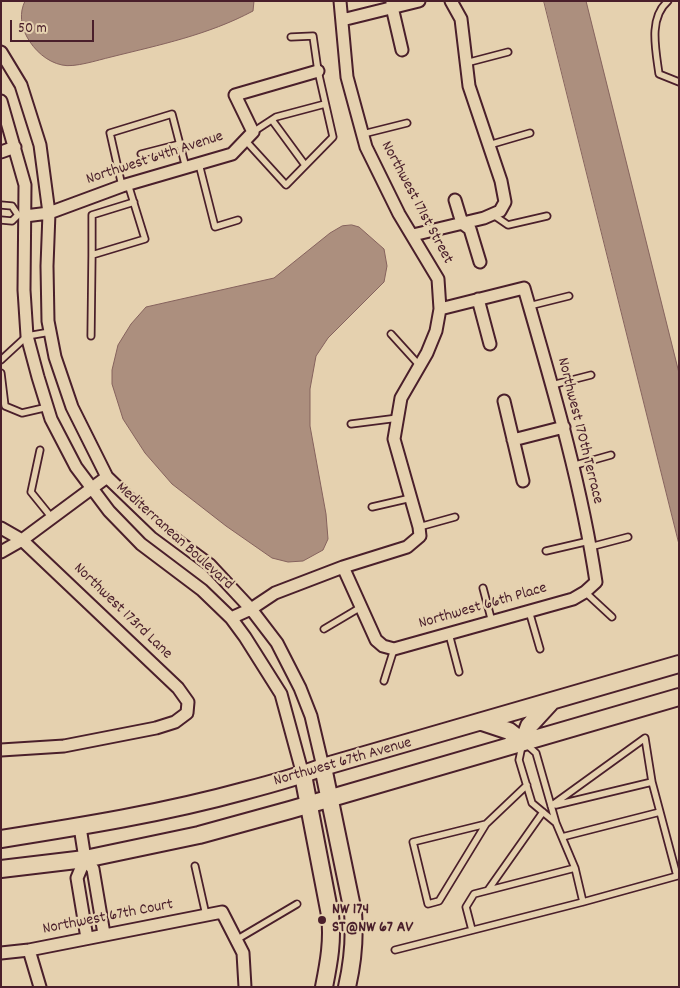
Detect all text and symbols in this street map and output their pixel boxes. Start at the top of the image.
scale bar [12,10,96,42]
text: 50 m [18,18,47,40]
street label: Northwest 64th Avenue [84,128,226,190]
street label: Northwest 171st Street [376,138,456,268]
street label: Northwest 17Oth Terrace [552,356,606,506]
street label: Mediterranean Boulevard [111,479,237,595]
street label: Northwest 173rd Lane [69,560,175,664]
street label: Northwest 66th Place [417,580,549,634]
street label: Northwest 67th Avenue [272,734,414,792]
street label: Northwest 67th Court [41,896,175,940]
place label: NW 174 ST@NW 67 AV [332,901,413,939]
marker: NW 174 ST@NW 67 AV [316,914,328,926]

